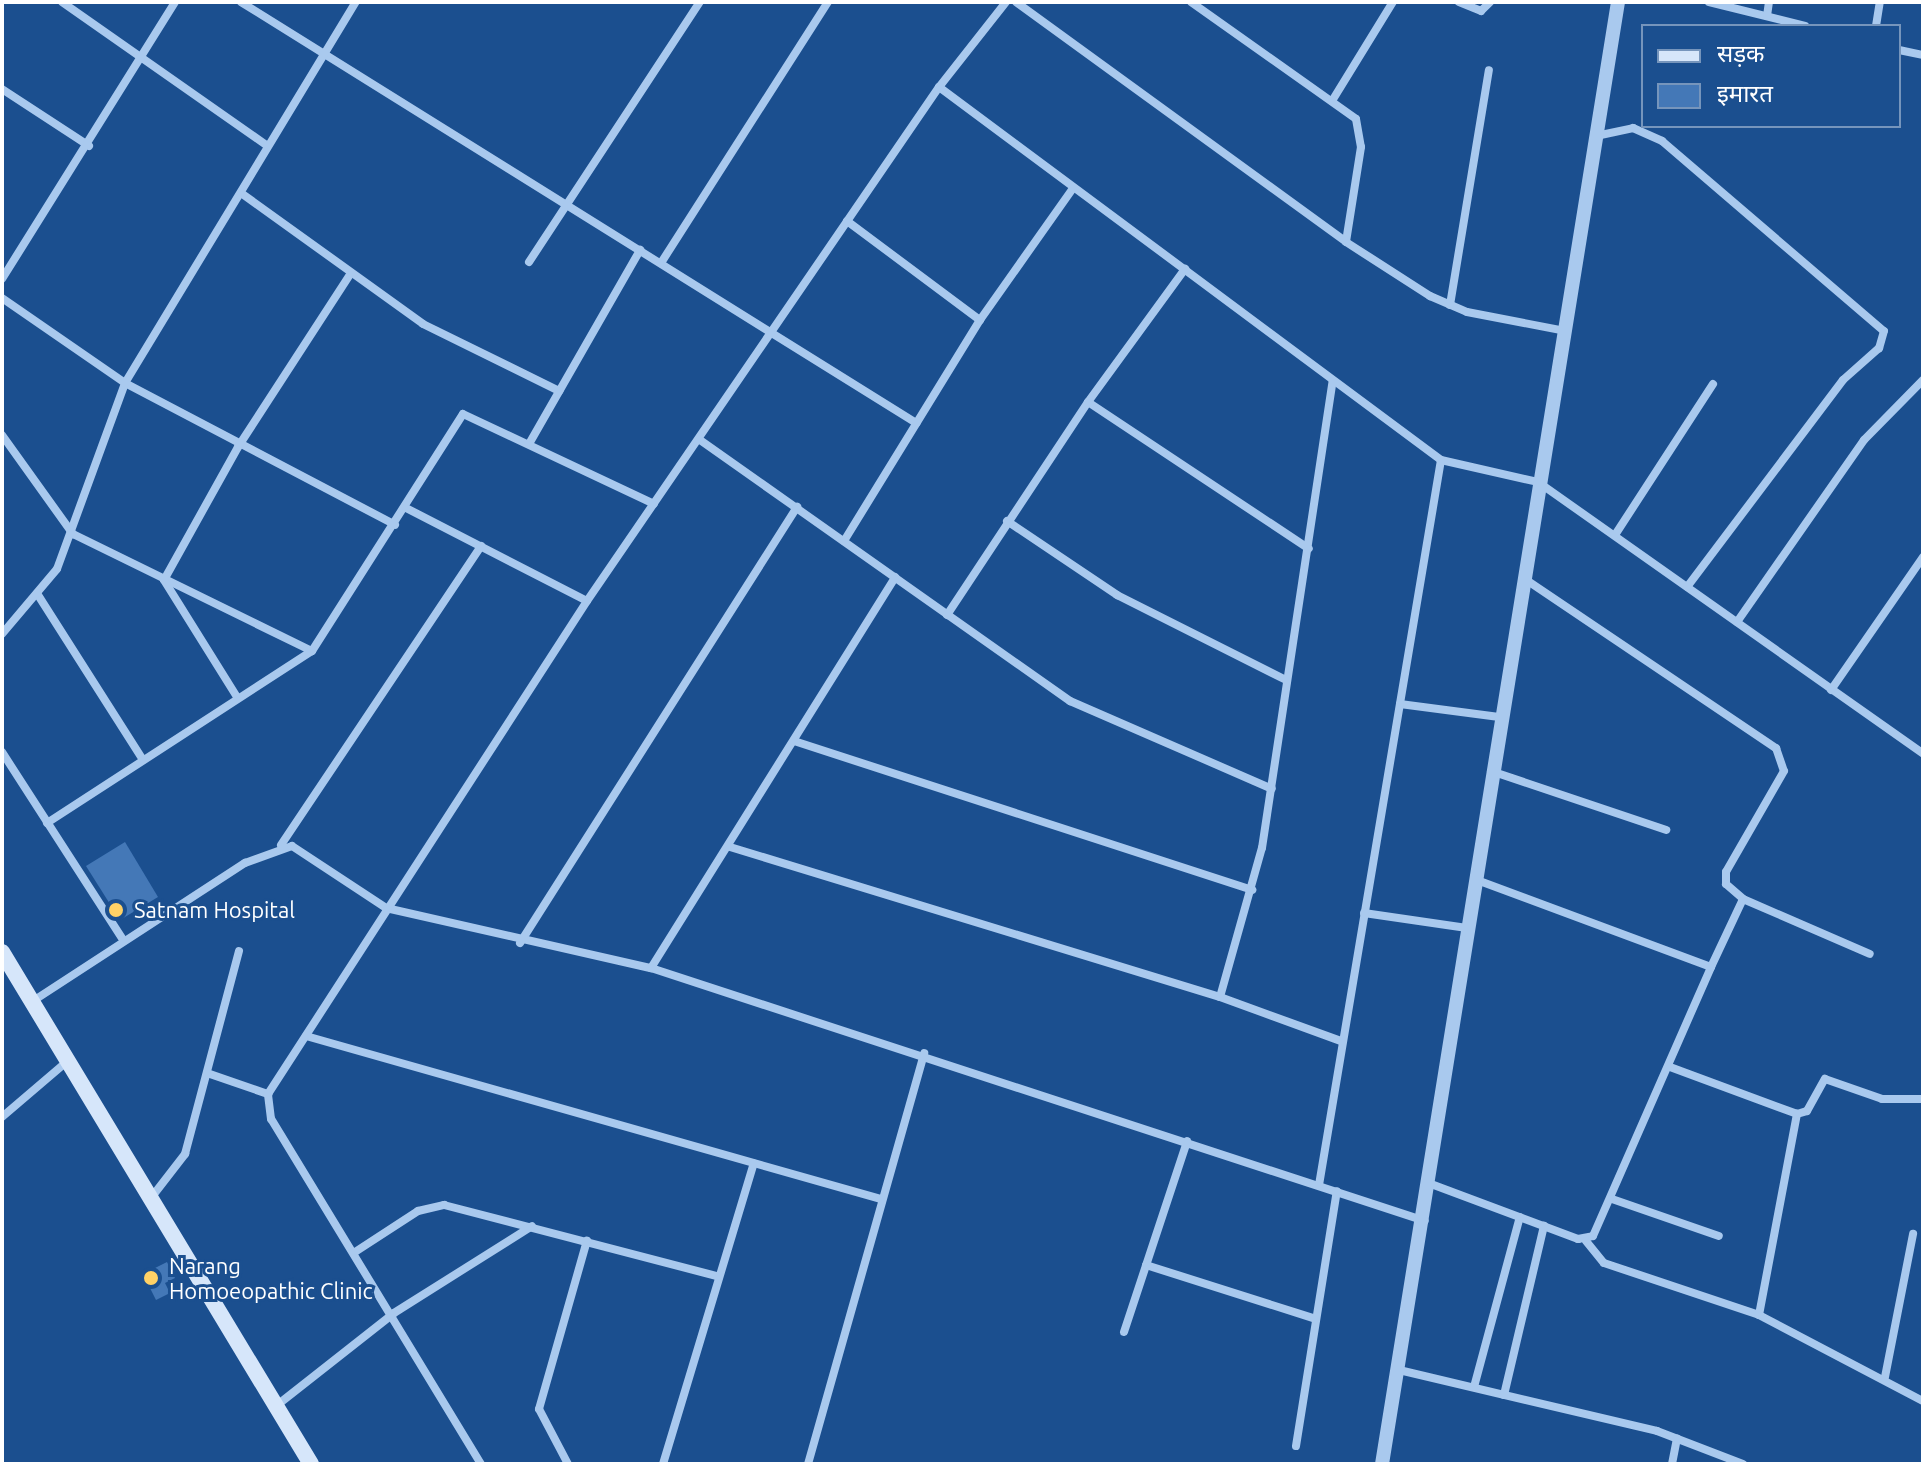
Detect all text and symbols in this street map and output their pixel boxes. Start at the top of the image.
legend [1641,24,1901,128]
text: सड़क [1717,40,1765,67]
text: इमारत [1717,80,1773,107]
place label: Satnam Hospital [134,897,295,923]
marker: Satnam Hospital [105,899,127,921]
place label: Narang Homoeopathic Clinic [169,1252,373,1304]
marker: Narang Homoeopathic Clinic [140,1267,162,1289]

